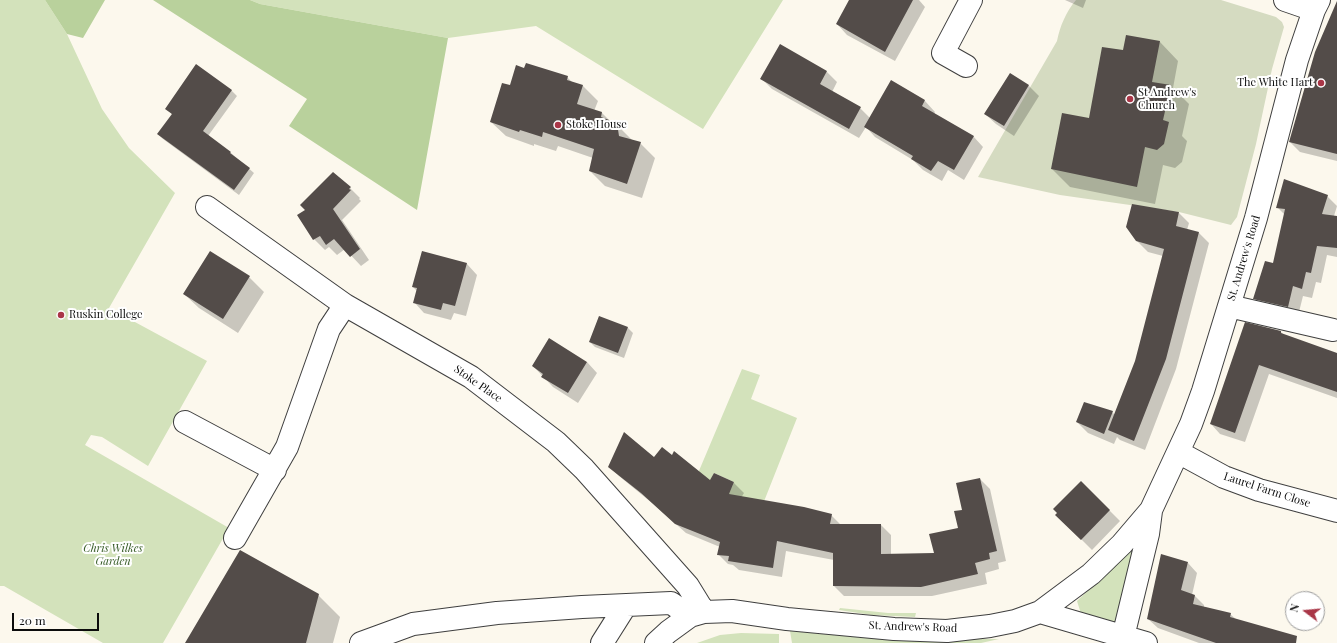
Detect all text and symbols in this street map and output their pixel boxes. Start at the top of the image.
place label: The White Hart [1237,76,1313,90]
marker: The White Hart [1316,78,1326,88]
place label: St Andrew's Church [1138,86,1196,112]
marker: St Andrew's Church [1125,94,1135,104]
place label: Stoke House [566,118,627,132]
marker: Stoke House [553,120,563,130]
street label: St. Andrew's Road [1225,214,1263,302]
place label: Ruskin College [69,308,143,322]
marker: Ruskin College [56,310,66,320]
street label: Stoke Place [451,363,505,405]
street label: Laurel Farm Close [1222,470,1312,510]
park label: Chris Wilkes Garden [83,542,143,568]
north arrow [1285,591,1325,631]
text: N [1286,602,1302,614]
scale bar [14,605,101,631]
text: 20 m [19,612,46,628]
street label: St. Andrew's Road [868,619,958,635]

